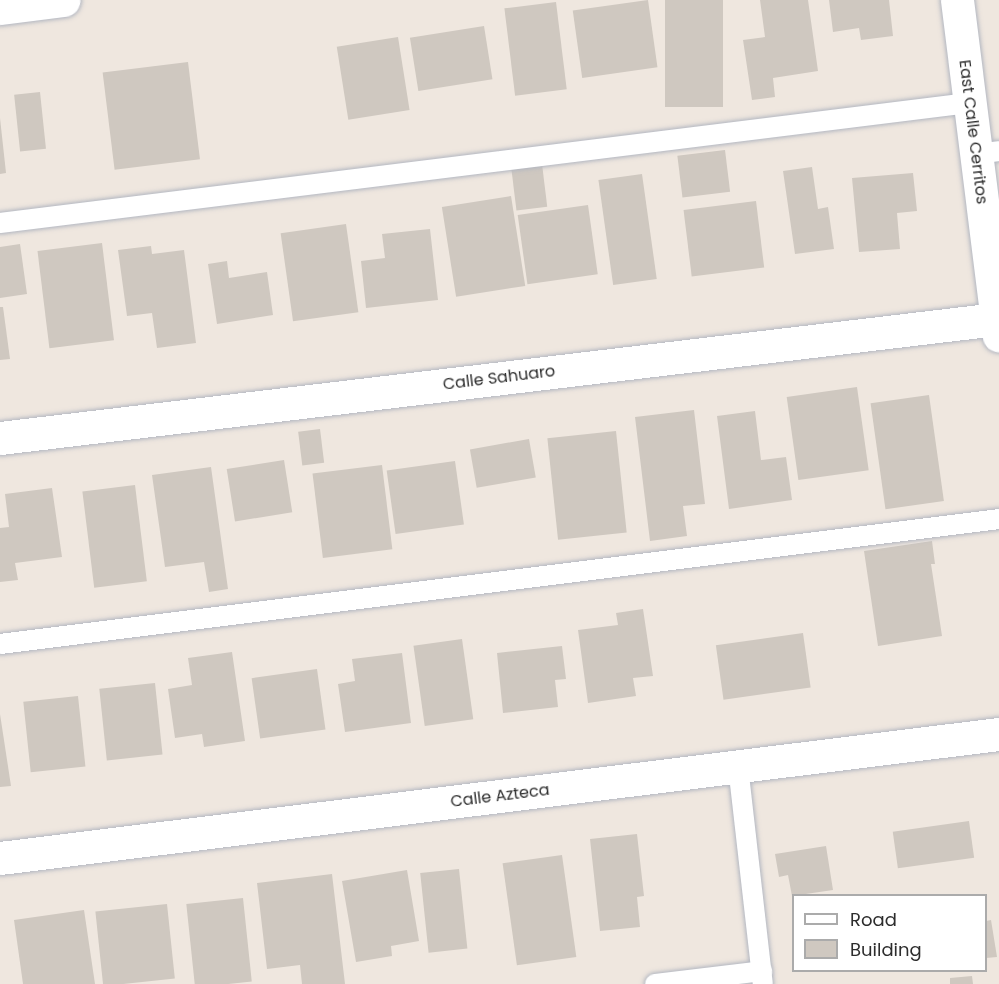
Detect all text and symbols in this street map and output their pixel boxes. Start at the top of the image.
street label: East Calle Cerritos [955,59,991,205]
street label: Calle Sahuaro [442,362,556,394]
street label: Calle Azteca [449,780,551,812]
legend [792,894,987,972]
text: Road [850,907,897,932]
text: Building [850,937,922,962]

